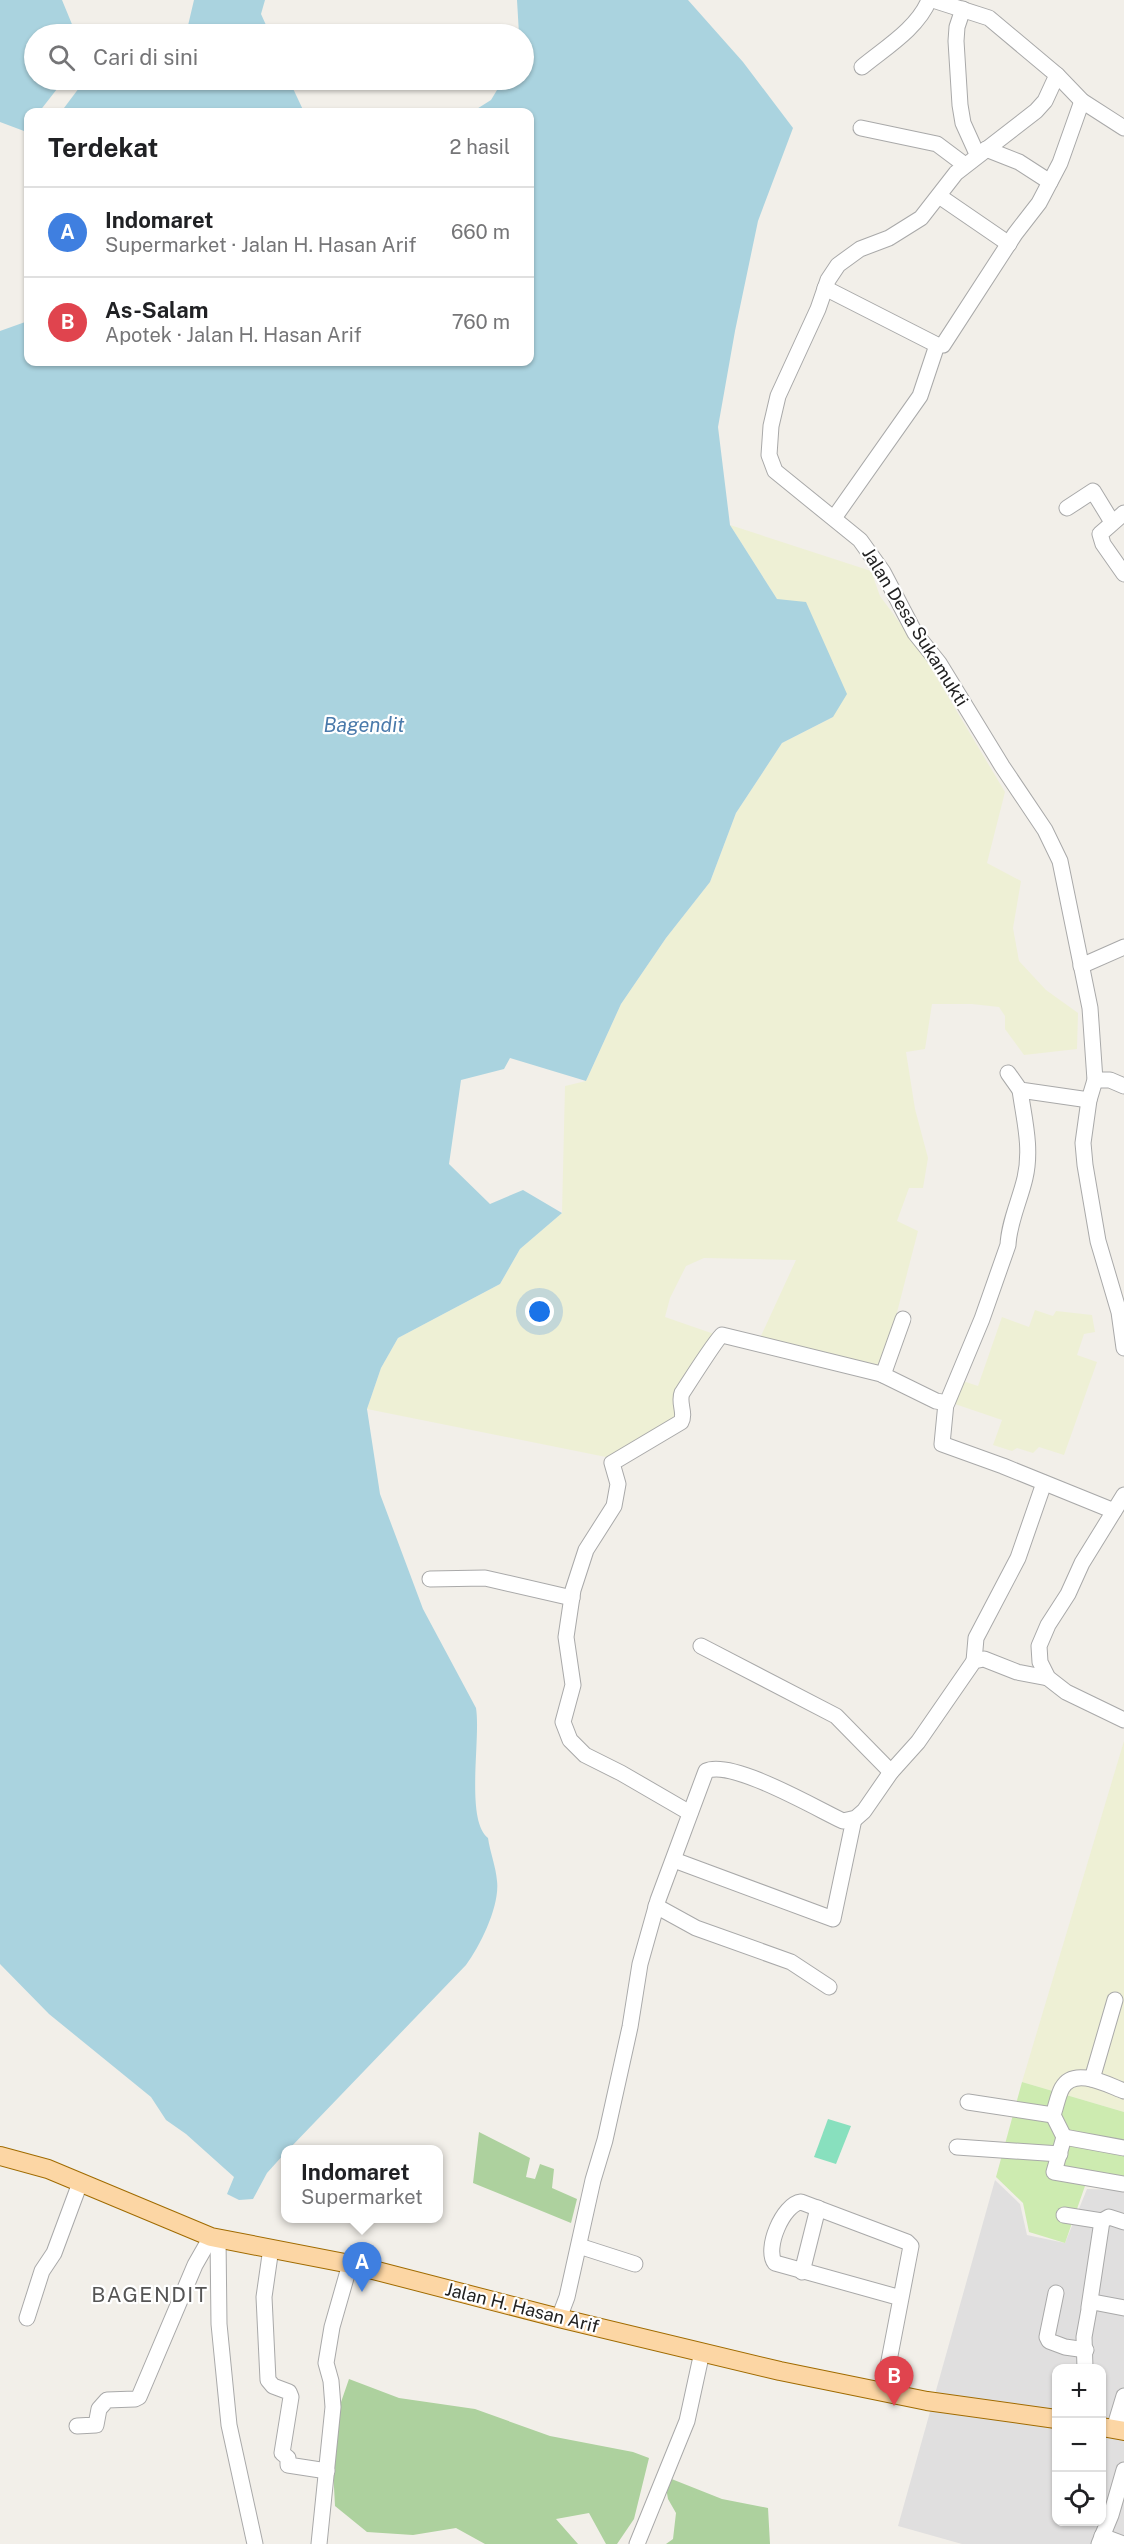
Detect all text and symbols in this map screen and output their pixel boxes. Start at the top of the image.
search box [24,24,534,90]
icon: search [45,41,78,74]
text: Cari di sini [93,44,198,70]
text: Terdekat [48,132,158,163]
text: 2 hasil [450,135,510,159]
text: Indomaret [105,207,213,233]
text: A [60,220,75,244]
text: 660 m [451,220,510,244]
text: Supermarket · Jalan H. Hasan Arif [105,233,416,257]
text: As-Salam [105,297,208,323]
text: B [61,310,74,334]
text: 760 m [452,310,510,334]
text: Apotek · Jalan H. Hasan Arif [105,323,362,347]
street label: Jalan Desa Sukamukti [858,544,973,710]
water label: Bagendit [323,713,405,737]
your location [525,1297,554,1326]
popup [281,2145,443,2223]
text: Indomaret [301,2159,410,2185]
text: Supermarket [301,2185,423,2209]
pin: A [342,2242,382,2292]
street label: Jalan H. Hasan Arif [443,2278,601,2337]
district label: BAGENDIT [91,2282,209,2307]
pin: B [874,2356,914,2406]
map controls [1052,2364,1106,2526]
button: + [1052,2364,1106,2418]
button: − [1052,2418,1106,2472]
button: locate [1052,2472,1106,2526]

